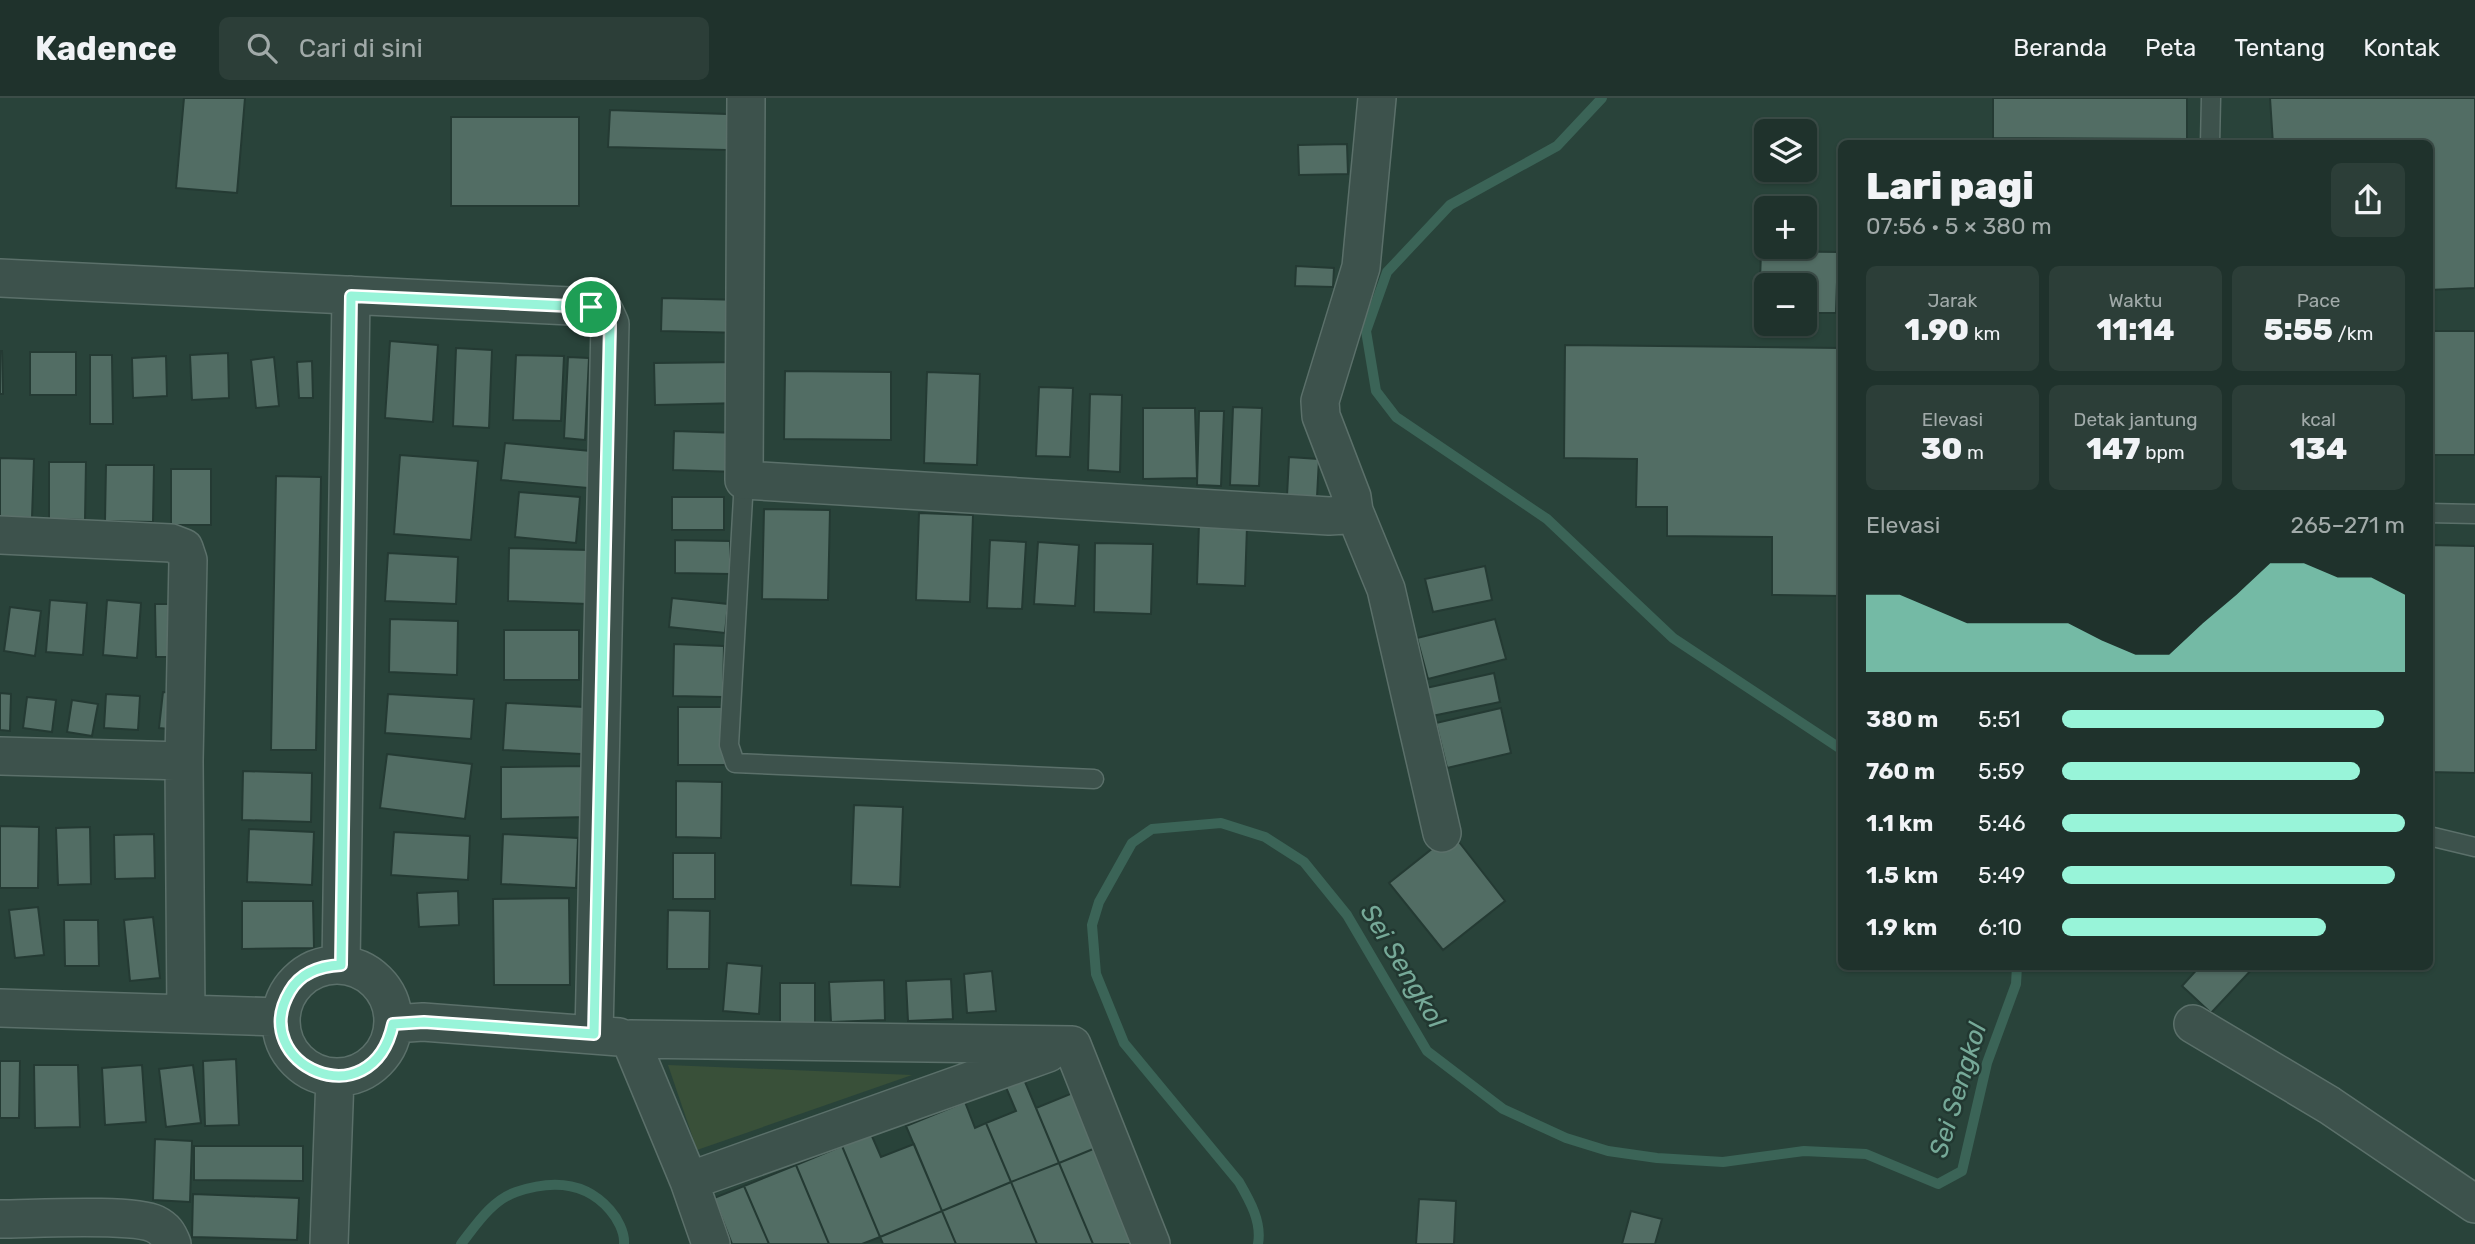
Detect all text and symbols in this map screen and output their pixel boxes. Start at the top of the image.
search box [219,17,709,80]
text: Kadence [35,29,177,68]
icon: search [243,29,281,67]
text: Cari di sini [299,33,423,64]
text: Beranda [2013,34,2107,62]
text: Peta [2145,34,2196,62]
text: Tentang [2234,34,2325,62]
text: Kontak [2363,34,2440,62]
map controls [1754,119,1817,336]
button: layers [1754,119,1817,182]
text: Lari pagi [1866,163,2034,209]
button: share [2331,163,2405,237]
button: + [1754,196,1817,259]
text: 07:56 · 5 × 380 m [1866,212,2052,240]
button: − [1754,273,1817,336]
pin [561,277,621,337]
icon: arrive [572,288,610,326]
text: Jarak [1928,289,1977,312]
text: Waktu [2109,289,2162,312]
text: Pace [2297,289,2340,312]
text: 1.90 [1905,312,1969,348]
text: 11:14 [2097,312,2174,348]
text: 5:55 [2264,312,2333,348]
text: km [1969,322,2000,345]
text: /km [2333,322,2373,345]
text: Elevasi [1922,408,1983,431]
text: Detak jantung [2073,408,2198,431]
text: kcal [2301,408,2336,431]
text: 30 [1921,431,1962,467]
text: 147 [2086,431,2141,467]
text: 134 [2290,431,2347,467]
text: m [1962,441,1984,464]
text: bpm [2141,441,2185,464]
text: Elevasi [1866,511,1940,539]
text: 265–271 m [2290,511,2405,539]
text: 380 m [1866,705,1938,733]
text: 5:51 [1978,705,2021,733]
text: 760 m [1866,757,1935,785]
text: 5:59 [1978,757,2025,785]
text: 1.1 km [1866,809,1933,837]
text: 5:46 [1978,809,2026,837]
text: 1.5 km [1866,861,1938,889]
text: 5:49 [1978,861,2025,889]
water label: Sei Sengkol [1354,898,1452,1034]
text: 1.9 km [1866,913,1937,941]
text: 6:10 [1978,913,2022,941]
water label: Sei Sengkol [1923,1018,1993,1161]

